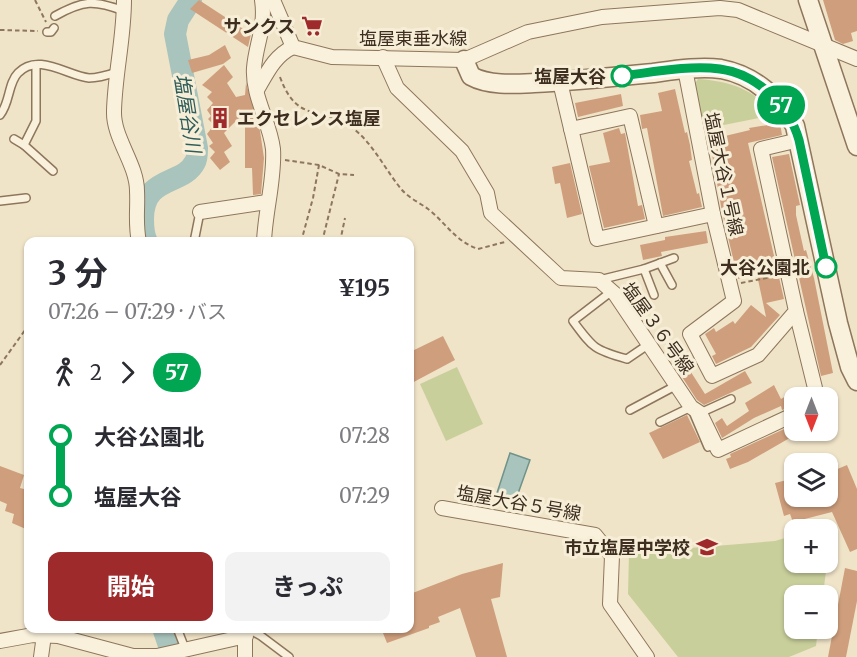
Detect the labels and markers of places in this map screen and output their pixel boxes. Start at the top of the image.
supermarket icon: サンクス [300,14,324,38]
place label: サンクス [224,15,295,38]
place label: 塩屋大谷 [534,65,606,88]
marker: 塩屋大谷 [611,65,633,87]
building icon: エクセレンス塩屋 [208,106,232,130]
place label: エクセレンス塩屋 [237,107,381,130]
place label: 大谷公園北 [720,256,810,279]
marker: 大谷公園北 [815,256,837,278]
school or university icon: 市立塩屋中学校 [695,535,719,559]
place label: 市立塩屋中学校 [564,536,690,559]

